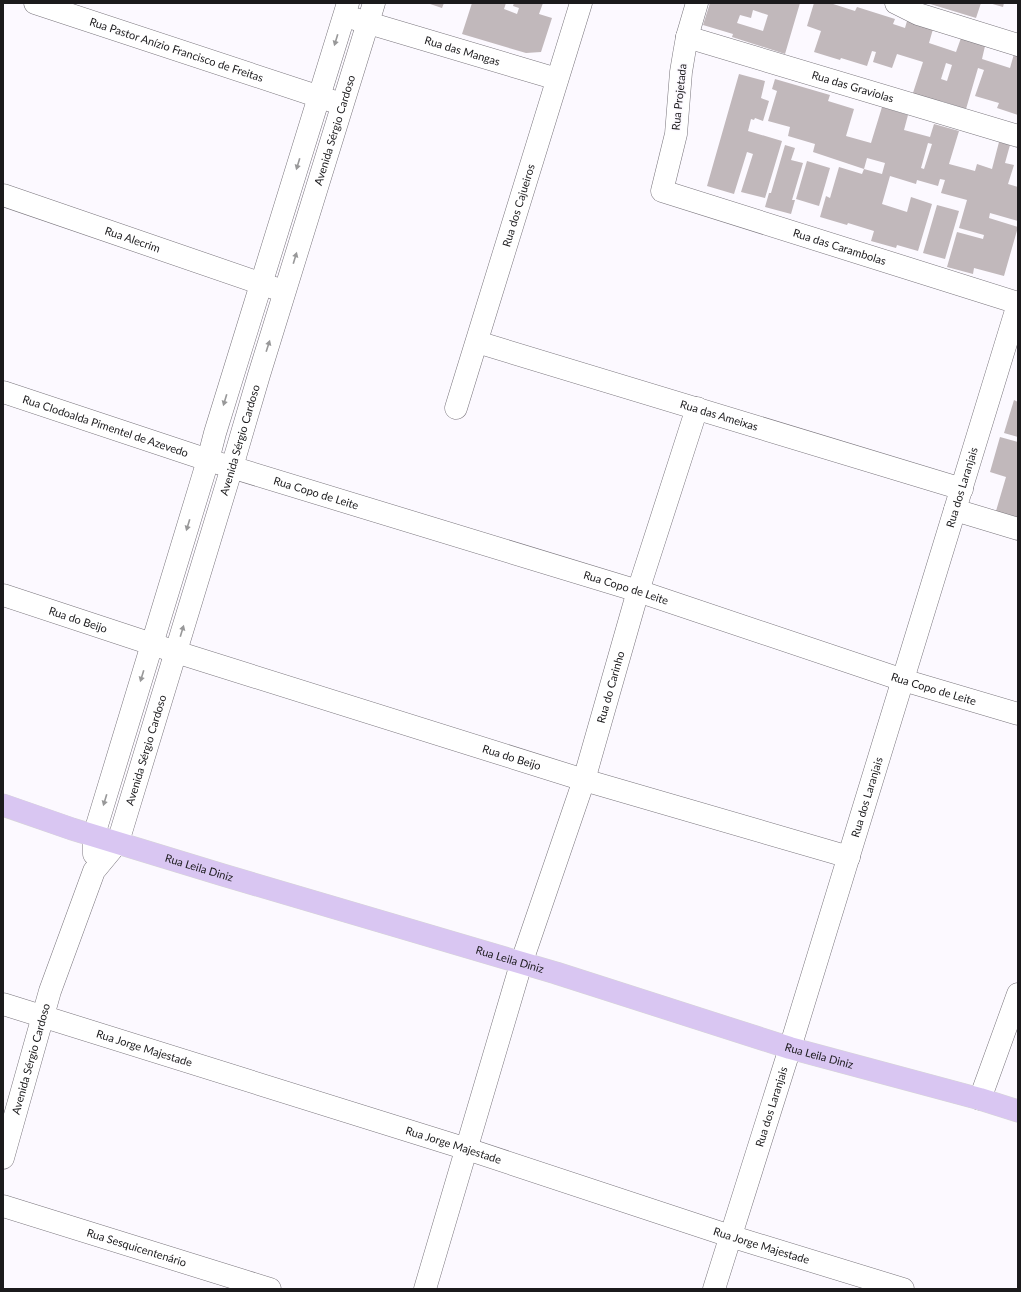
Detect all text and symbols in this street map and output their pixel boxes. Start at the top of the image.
street label: Rua Pastor Anízio Francisco de Freitas [88,14,265,84]
street label: Rua das Mangas [423,33,502,68]
one-way arrow [333,35,339,47]
street label: Rua Projetada [669,63,688,131]
street label: Rua das Graviolas [810,68,896,105]
street label: Avenida Sérgio Cardoso [311,73,357,187]
one-way arrow [295,159,301,171]
street label: Rua dos Cajueiros [499,162,537,248]
street label: Rua Alecrim [103,224,162,254]
street label: Rua das Carambolas [792,226,888,267]
one-way arrow [293,252,299,264]
one-way arrow [265,339,271,351]
street label: Avenida Sérgio Cardoso [217,383,262,497]
street label: Rua Clodoalda Pimentel de Azevedo [21,392,190,459]
one-way arrow [222,394,228,406]
street label: Rua das Ameixas [679,397,760,433]
street label: Rua dos Laranjais [943,445,980,529]
street label: Rua Copo de Leite [272,473,360,512]
one-way arrow [185,519,191,531]
street label: Rua Copo de Leite [582,568,670,607]
street label: Rua do Beijo [47,604,109,635]
one-way arrow [179,625,185,637]
street label: Rua do Carinho [594,649,627,724]
one-way arrow [139,670,145,682]
street label: Rua Copo de Leite [890,670,978,707]
street label: Avenida Sérgio Cardoso [123,693,168,807]
street label: Rua do Beijo [481,742,543,772]
street label: Rua dos Laranjais [848,755,885,839]
one-way arrow [102,795,108,807]
street label: Rua Leila Diniz [164,851,235,884]
street label: Rua Leila Diniz [474,943,546,975]
street label: Avenida Sérgio Cardoso [9,1002,52,1116]
street label: Rua Jorge Majestade [95,1027,194,1069]
street label: Rua Leila Diniz [783,1040,855,1071]
street label: Rua dos Laranjais [752,1065,790,1148]
street label: Rua Jorge Majestade [404,1123,503,1166]
street label: Rua Jorge Majestade [712,1224,811,1266]
street label: Rua Sesquicentenário [85,1225,188,1269]

